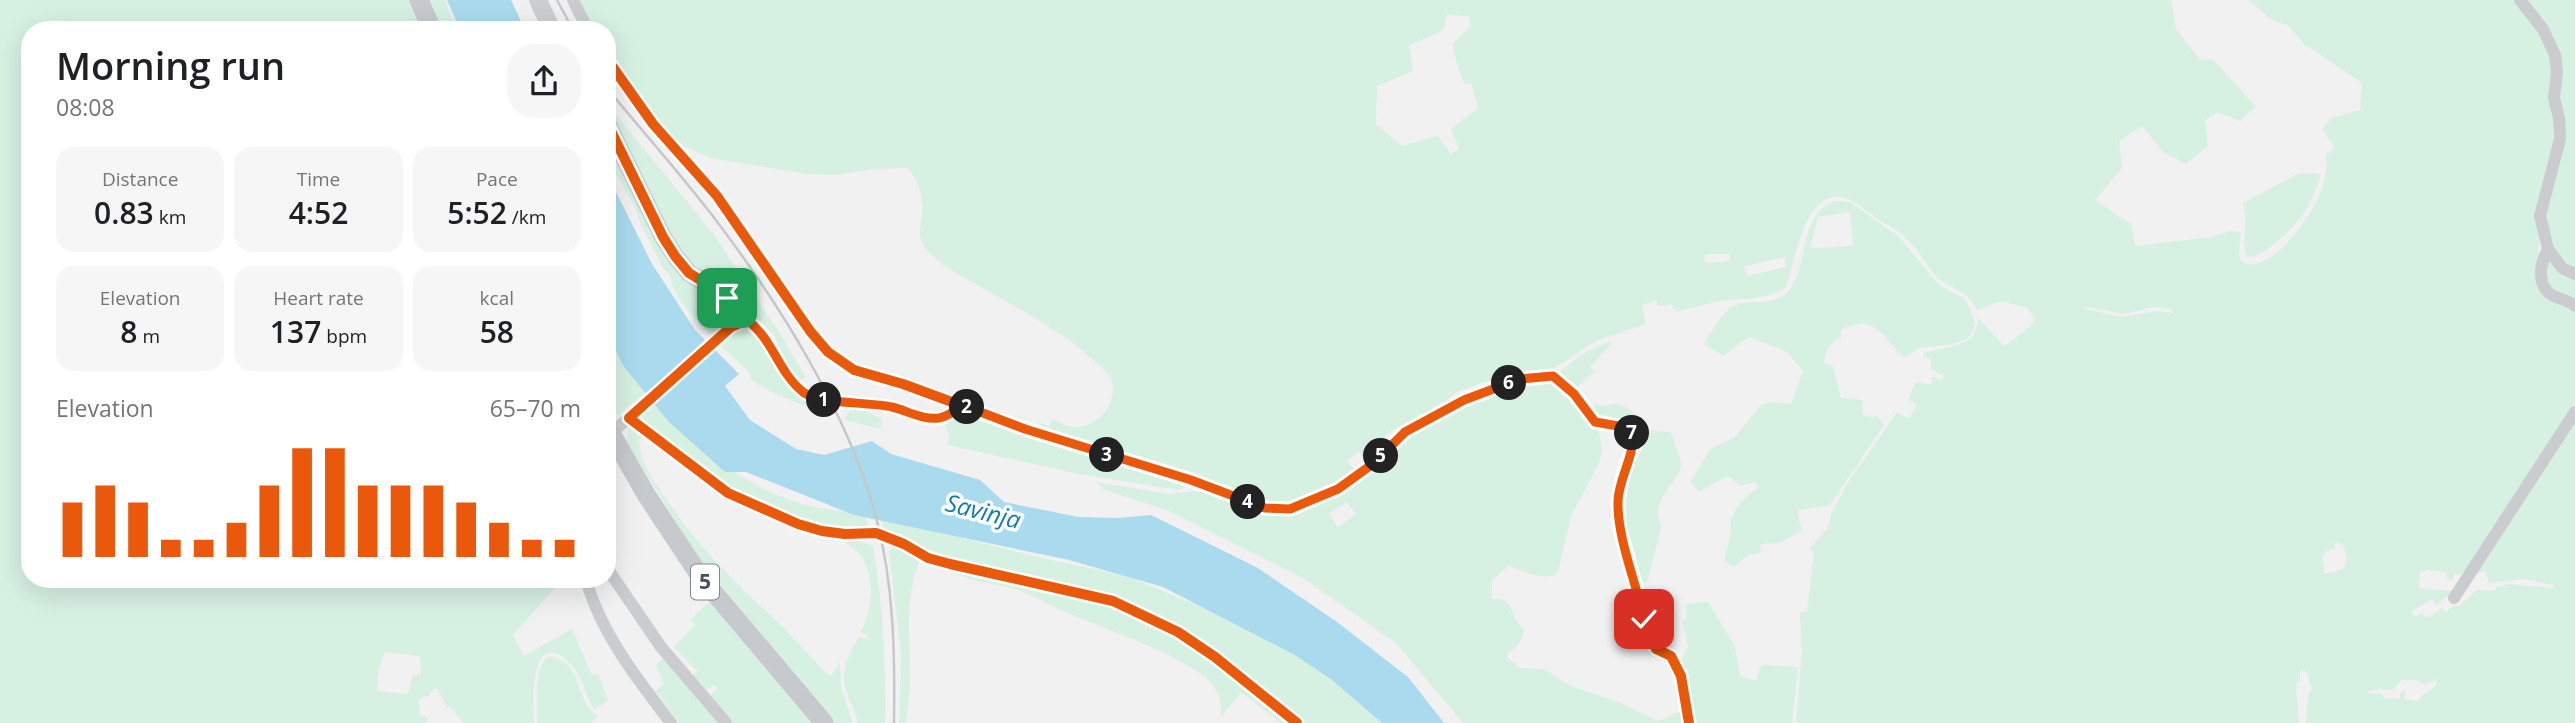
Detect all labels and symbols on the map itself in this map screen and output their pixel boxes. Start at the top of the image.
pin [697,268,757,328]
pin: 6 [1492,366,1526,400]
pin: 1 [806,382,842,418]
pin: 2 [950,390,984,424]
pin: 7 [1614,416,1650,450]
pin: 3 [1090,438,1124,472]
pin: 5 [1364,438,1398,474]
pin: 4 [1230,484,1266,520]
water label: Savinja [942,485,1025,536]
road number: 5 [691,564,719,600]
pin [1614,589,1674,649]

